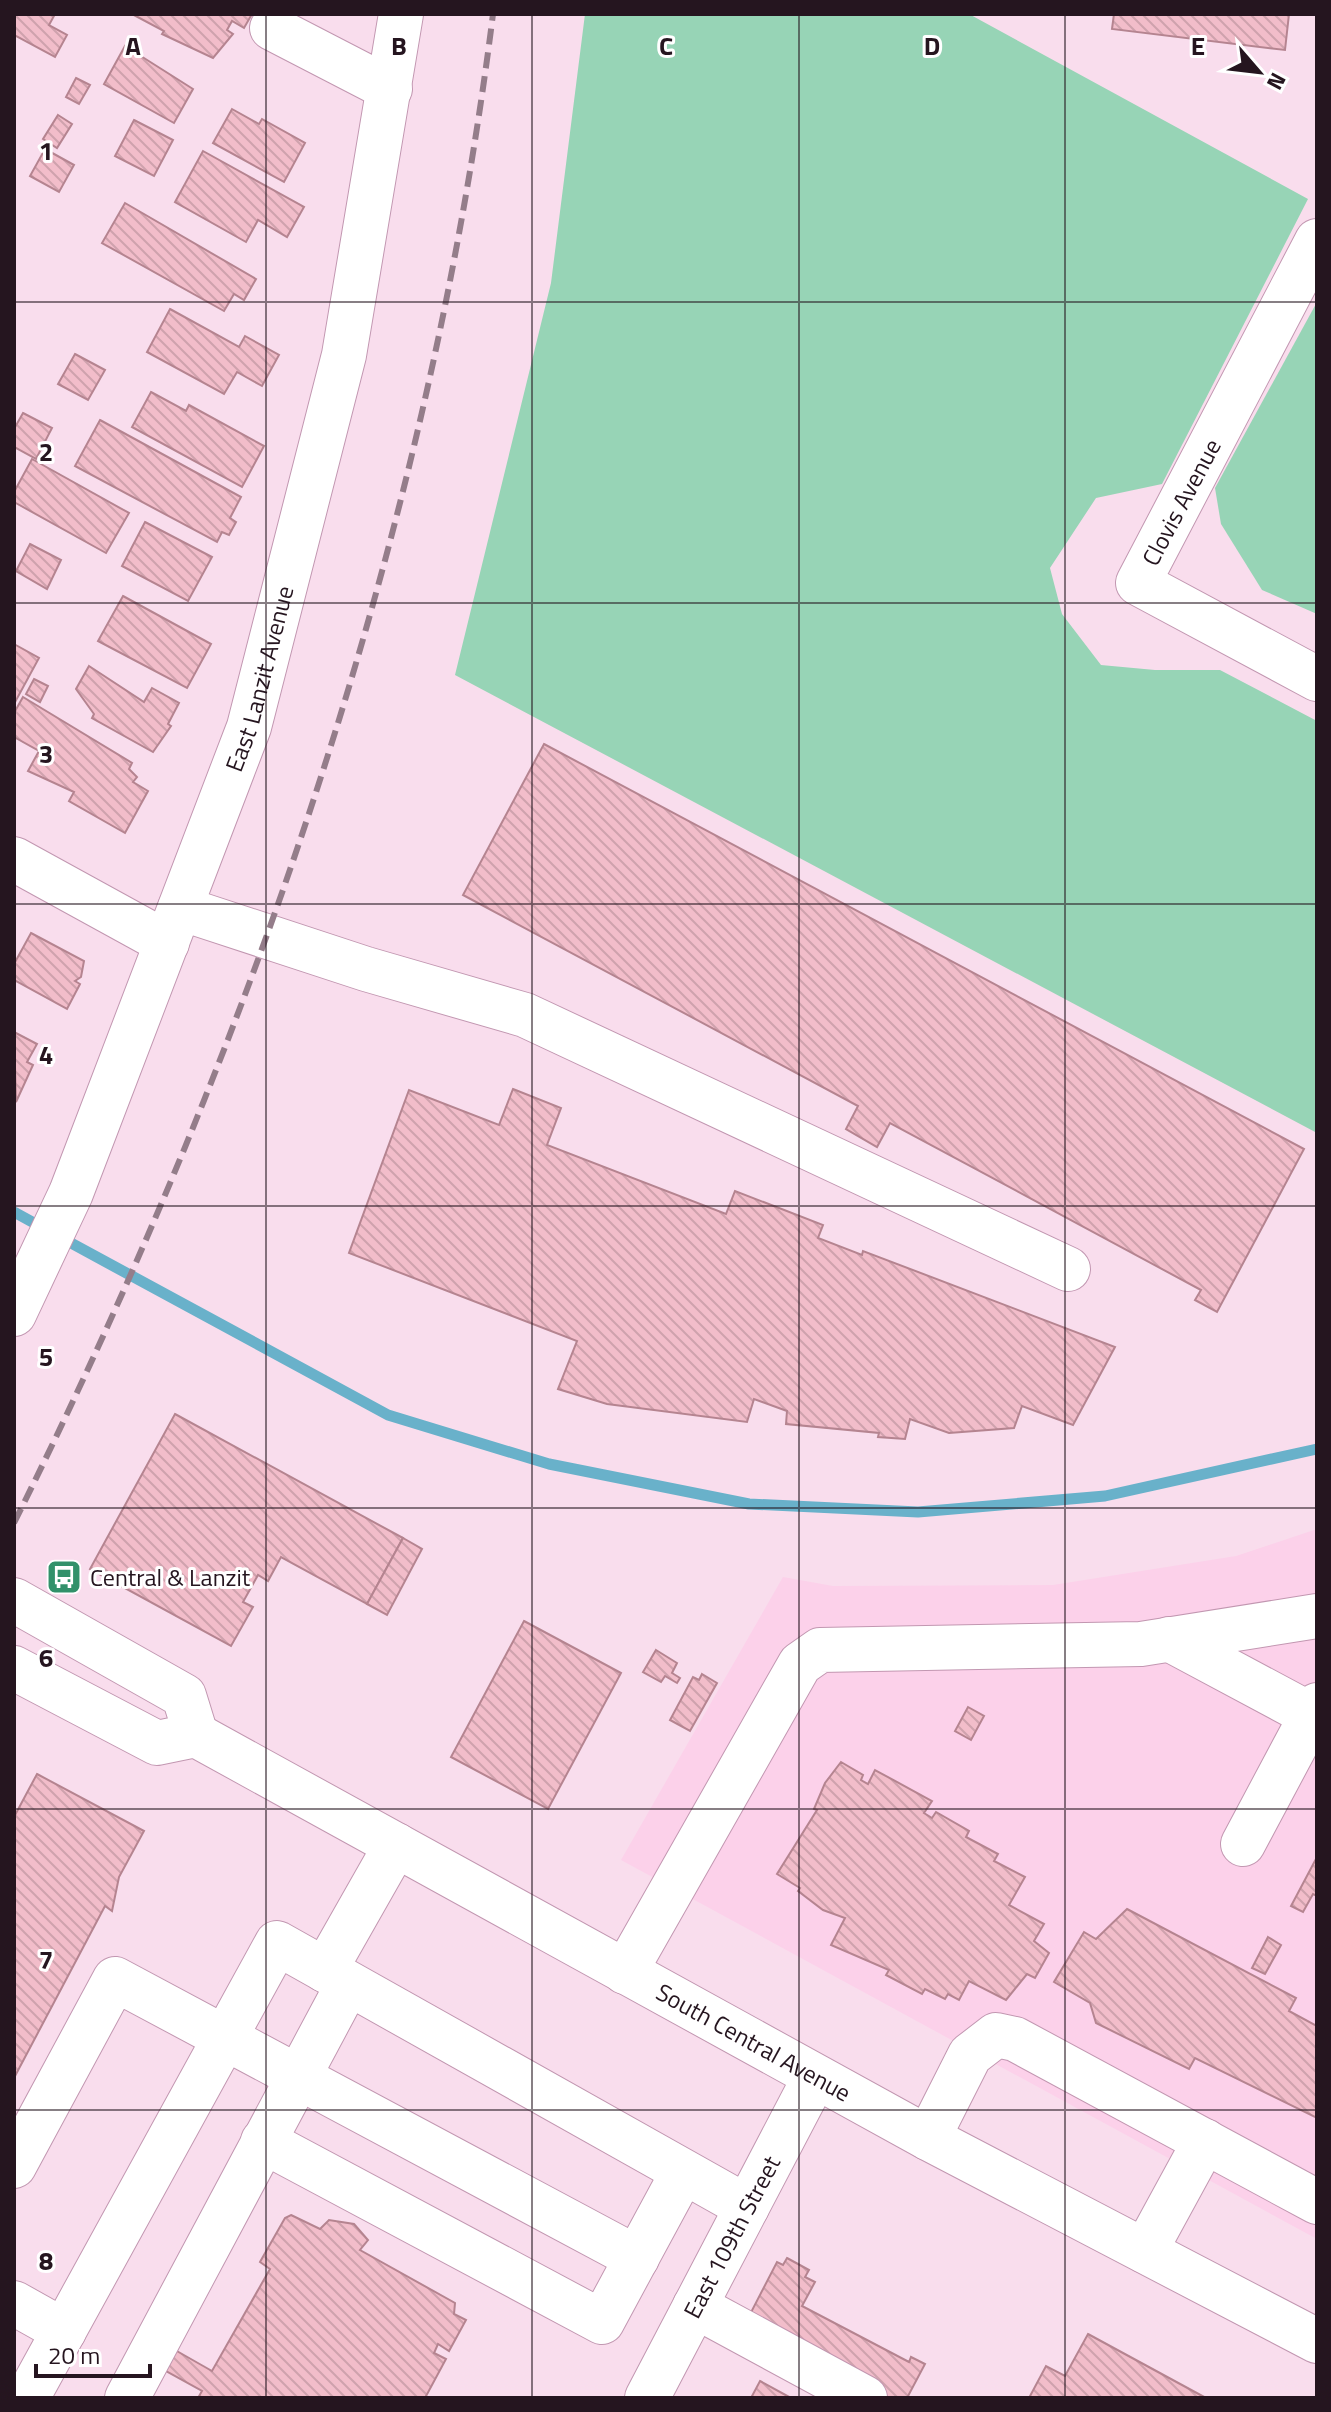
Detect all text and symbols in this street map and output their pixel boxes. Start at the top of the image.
text: A [125,26,141,65]
text: B [391,26,407,65]
text: C [659,26,673,65]
text: D [924,26,940,65]
text: E [1191,26,1205,65]
north arrow [1219,32,1299,112]
text: N [1258,67,1295,96]
text: 1 [39,131,53,170]
text: 2 [39,432,53,471]
street label: Clovis Avenue [1132,432,1230,572]
street label: East Lanzit Avenue [216,582,302,777]
text: 3 [39,734,53,773]
text: 4 [39,1035,53,1074]
text: 5 [39,1337,53,1376]
bus stop icon: Central & Lanzit [45,1558,83,1596]
place label: Central & Lanzit [90,1559,251,1595]
text: 6 [39,1638,53,1677]
text: 7 [39,1940,53,1979]
street label: South Central Avenue [650,1974,858,2110]
street label: East 109th Street [674,2149,789,2324]
text: 8 [39,2241,53,2280]
scale bar [36,2328,150,2378]
text: 20 m [48,2337,100,2373]

